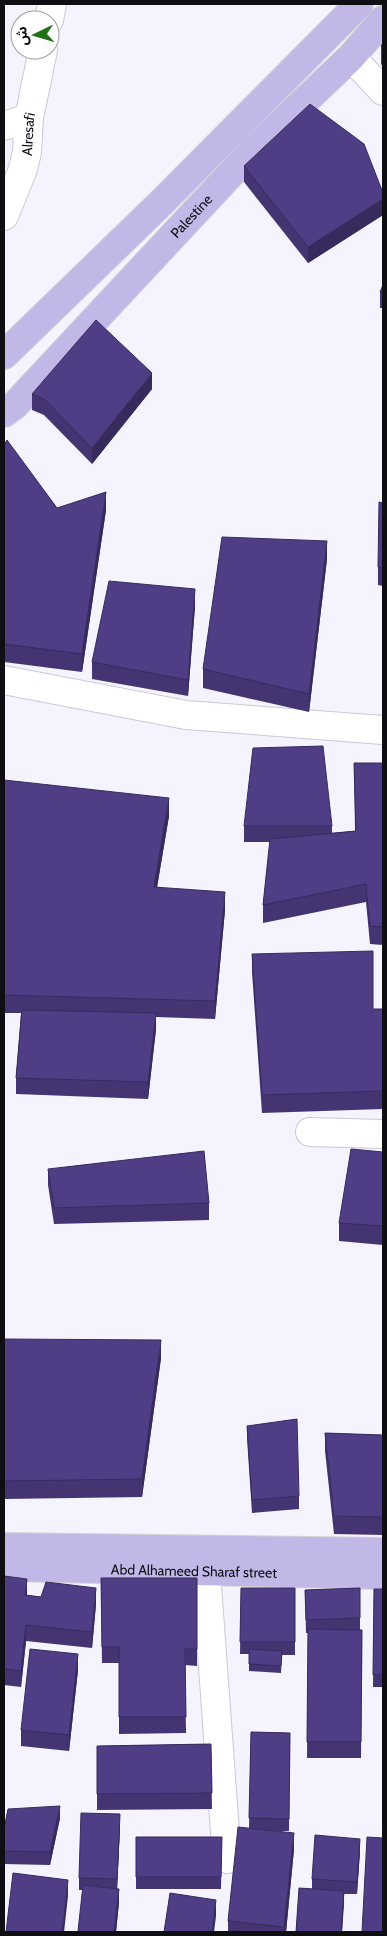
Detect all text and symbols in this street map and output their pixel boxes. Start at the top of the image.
north arrow [10,10,60,60]
text: ش [12,26,32,46]
street label: Alresafi [18,111,39,156]
street label: Palestine [167,190,216,242]
street label: Abd Alhameed Sharaf street [111,1560,277,1582]

